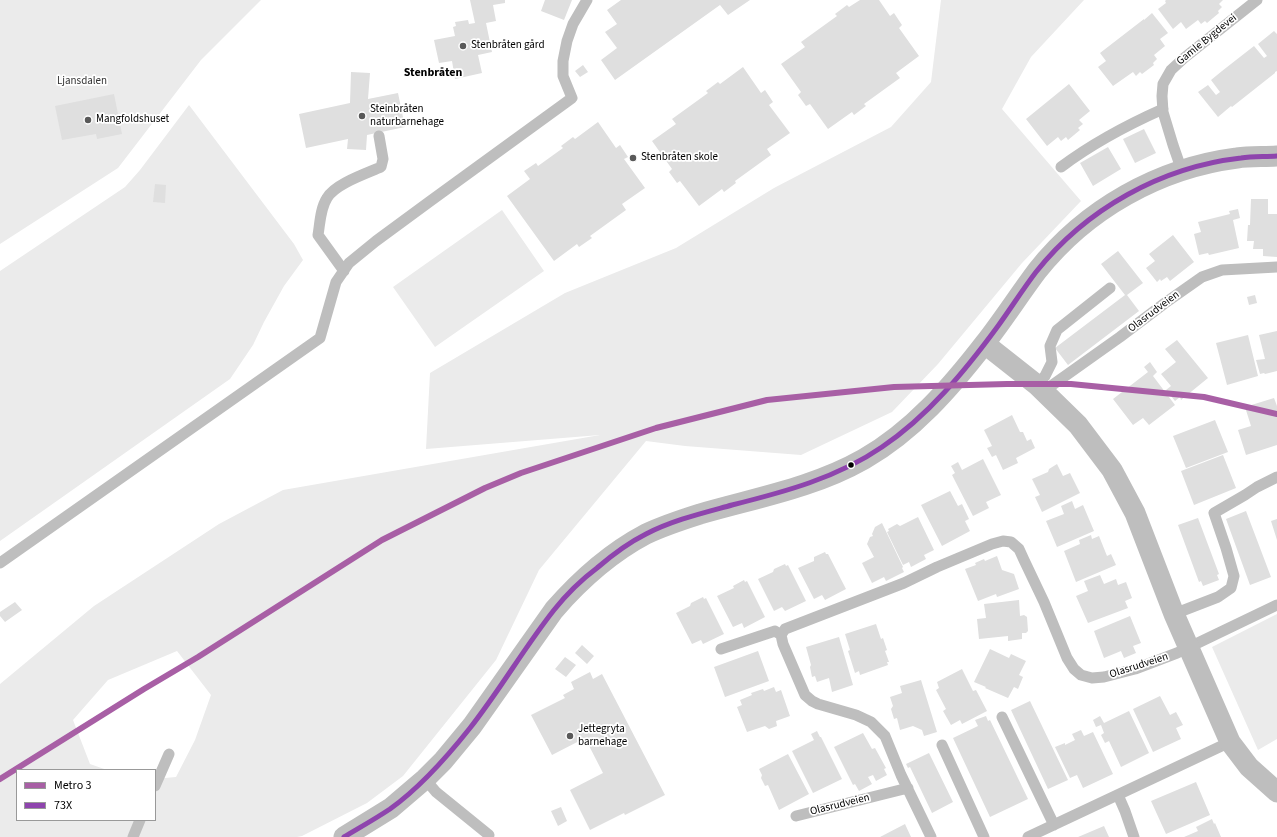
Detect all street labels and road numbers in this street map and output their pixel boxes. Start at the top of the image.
street label: Gamle Bygdevei [1174,12,1240,68]
street label: Olasrudveien [1126,288,1182,336]
street label: Olasrudveien [1108,650,1170,682]
street label: Olasrudveien [809,791,871,819]

